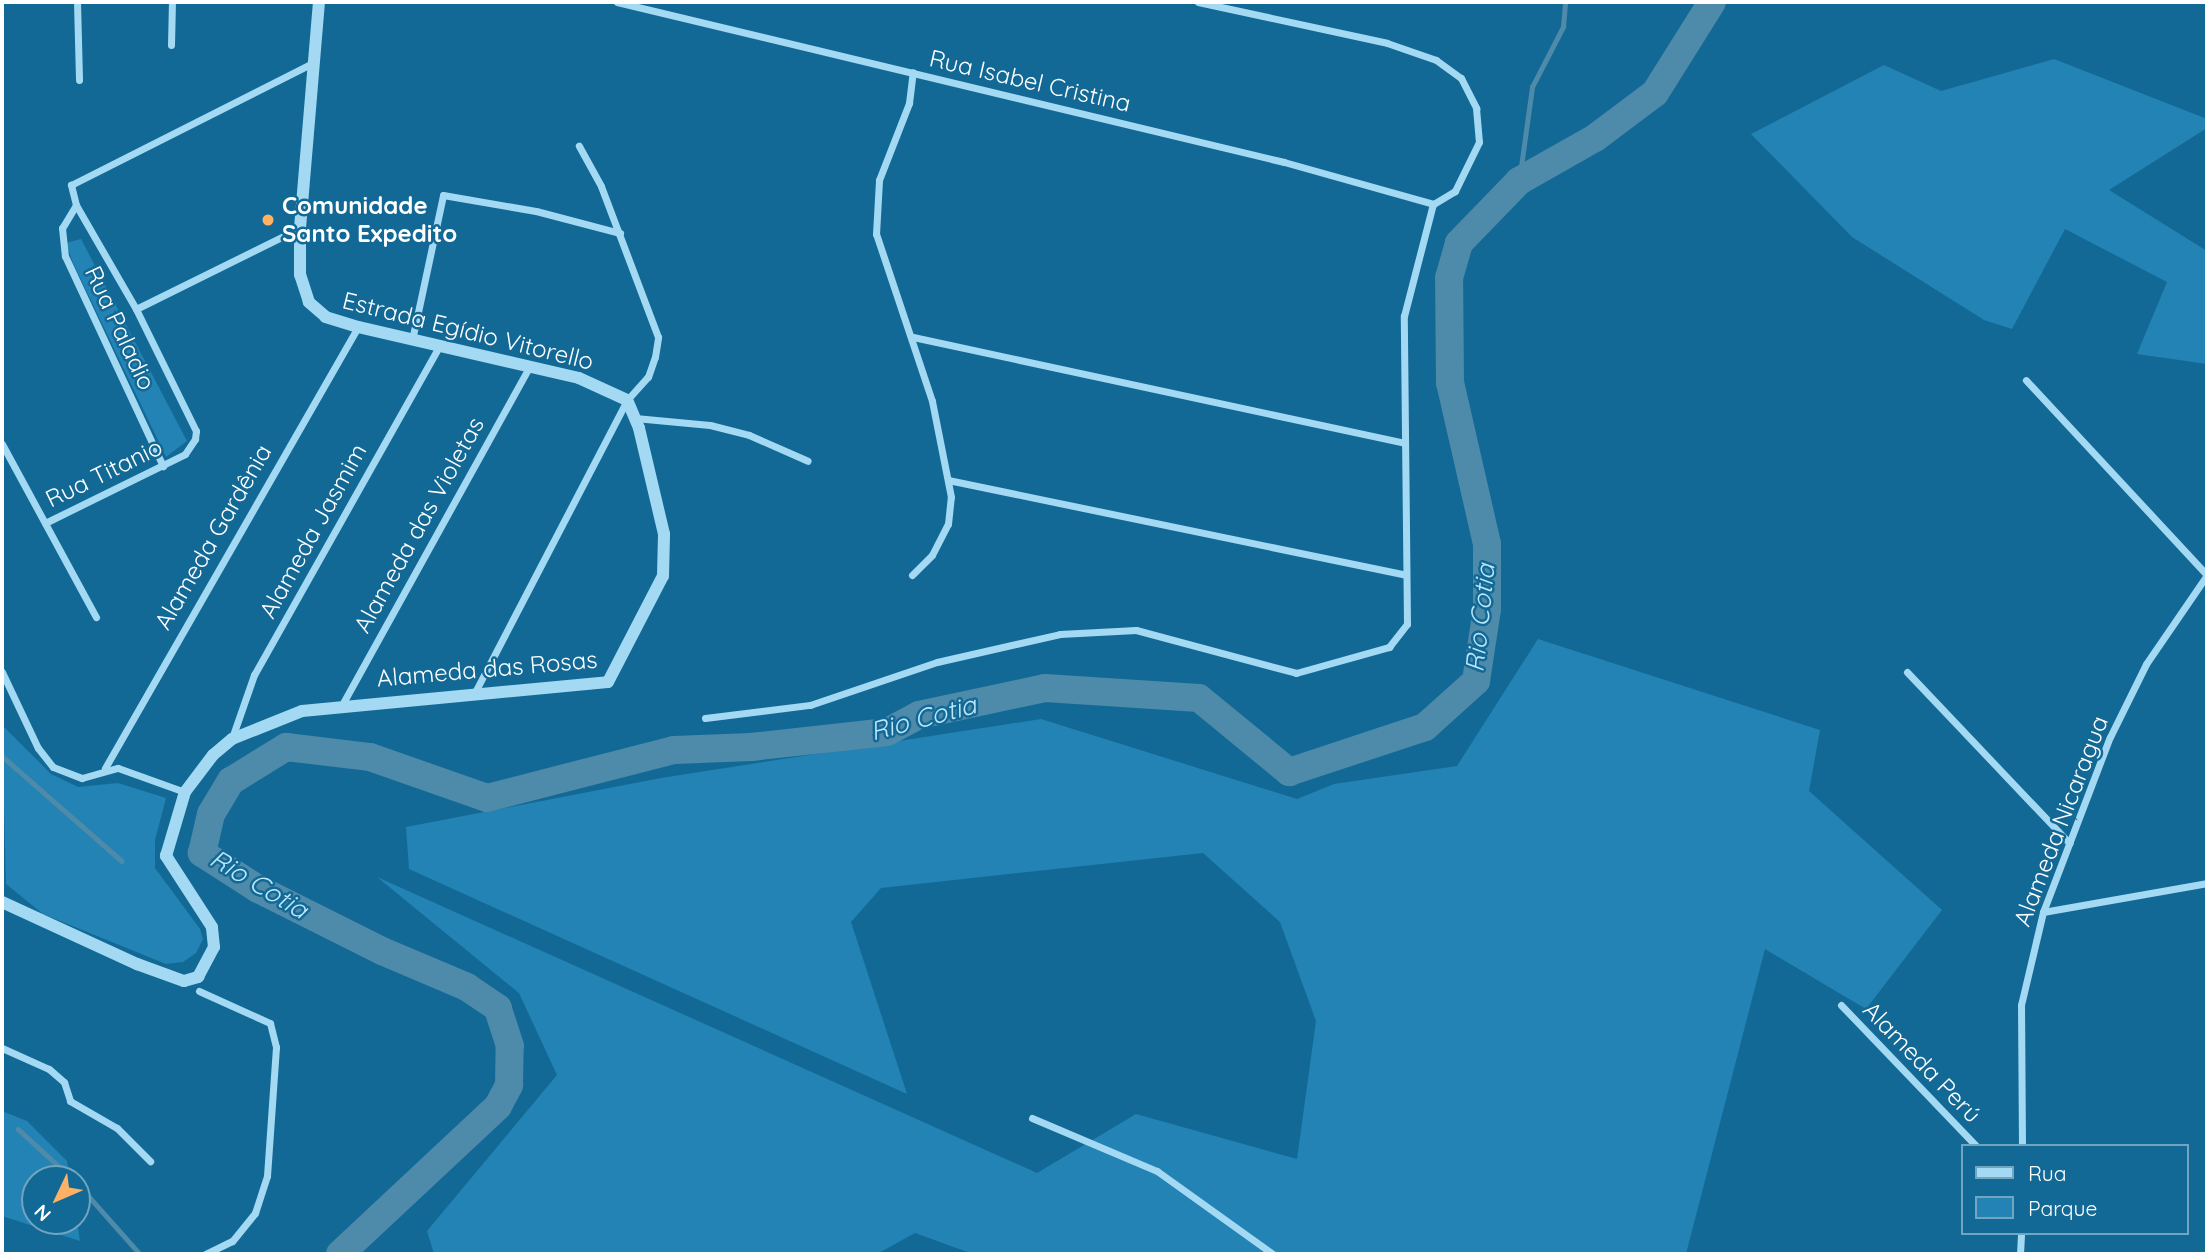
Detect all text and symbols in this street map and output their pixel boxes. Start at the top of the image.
street label: Rua Isabel Cristina [927,44,1133,118]
place label: Comunidade Santo Expedito [282,192,457,248]
marker: Comunidade Santo Expedito [260,212,276,228]
street label: Rua Paladio [79,261,161,395]
street label: Estrada Egídio Vitorello [340,286,596,376]
street label: Alameda das Violetas [348,412,490,638]
street label: Rua Titanio [41,432,167,514]
street label: Alameda Gardênia [148,439,278,635]
street label: Alameda Jasmim [253,439,373,623]
water label: Rio Cotia [1459,562,1501,674]
street label: Alameda das Rosas [376,645,598,693]
water label: Rio Cotia [867,689,979,747]
street label: Alameda Nicaragua [2008,712,2114,930]
water label: Rio Cotia [204,843,314,925]
street label: Alameda Perú [1857,995,1987,1129]
legend [1960,1144,2188,1235]
text: Rua [2028,1160,2067,1186]
north arrow [21,1165,91,1235]
text: Parque [2028,1195,2097,1221]
text: N [29,1200,56,1227]

